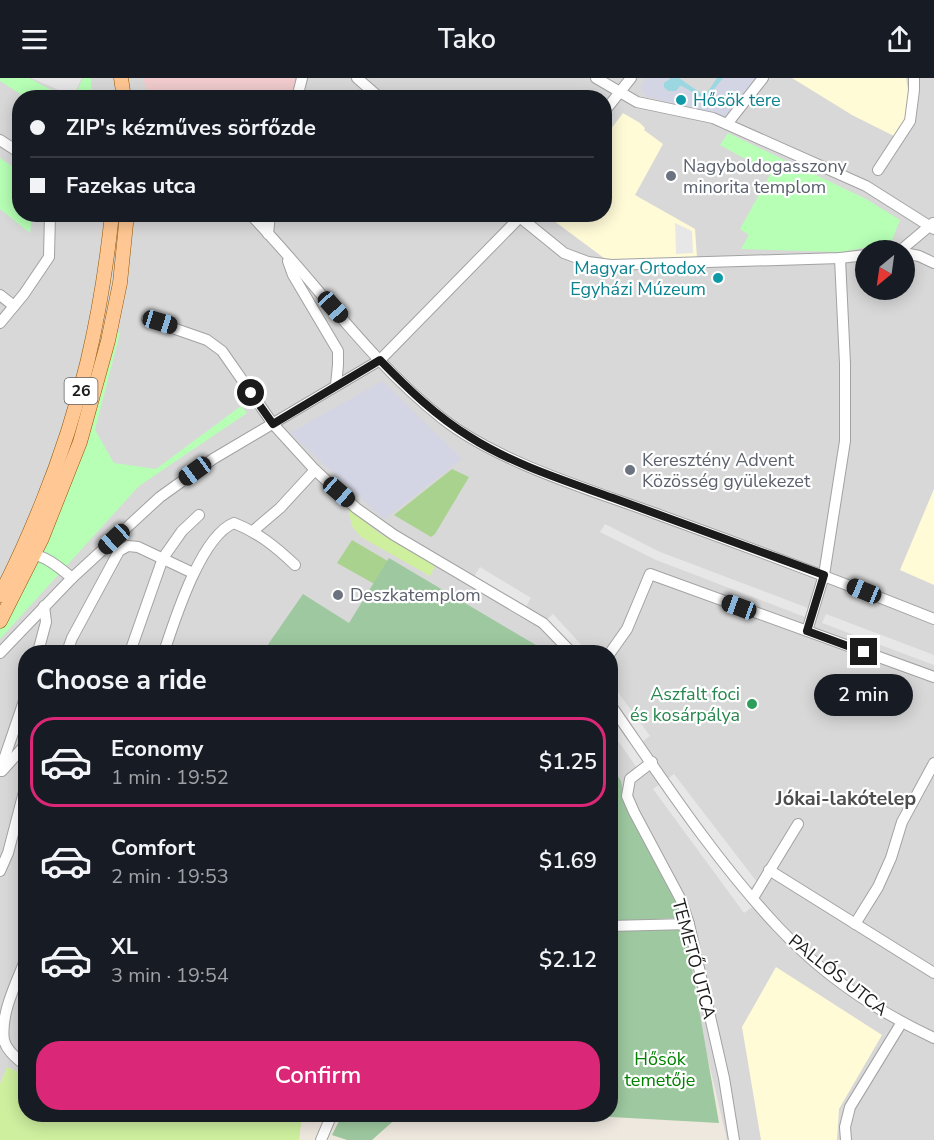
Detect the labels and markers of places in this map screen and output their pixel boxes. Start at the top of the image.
place label: Hősök tere [693,88,781,112]
marker: Hősök tere [674,93,688,107]
place label: Nagyboldogasszony minorita templom [683,154,848,199]
marker: Nagyboldogasszony minorita templom [664,169,678,183]
place label: Magyar Ortodox Egyházi Múzeum [570,256,707,301]
marker: Magyar Ortodox Egyházi Múzeum [711,271,725,285]
place label: Keresztény Advent Közösség gyülekezet [642,448,811,493]
marker: Keresztény Advent Közösség gyülekezet [623,463,637,477]
place label: Deszkatemplom [350,583,481,607]
marker: Deszkatemplom [331,588,345,602]
place label: Aszfalt foci és kosárpálya [630,682,740,727]
marker: Aszfalt foci és kosárpálya [745,697,759,711]

